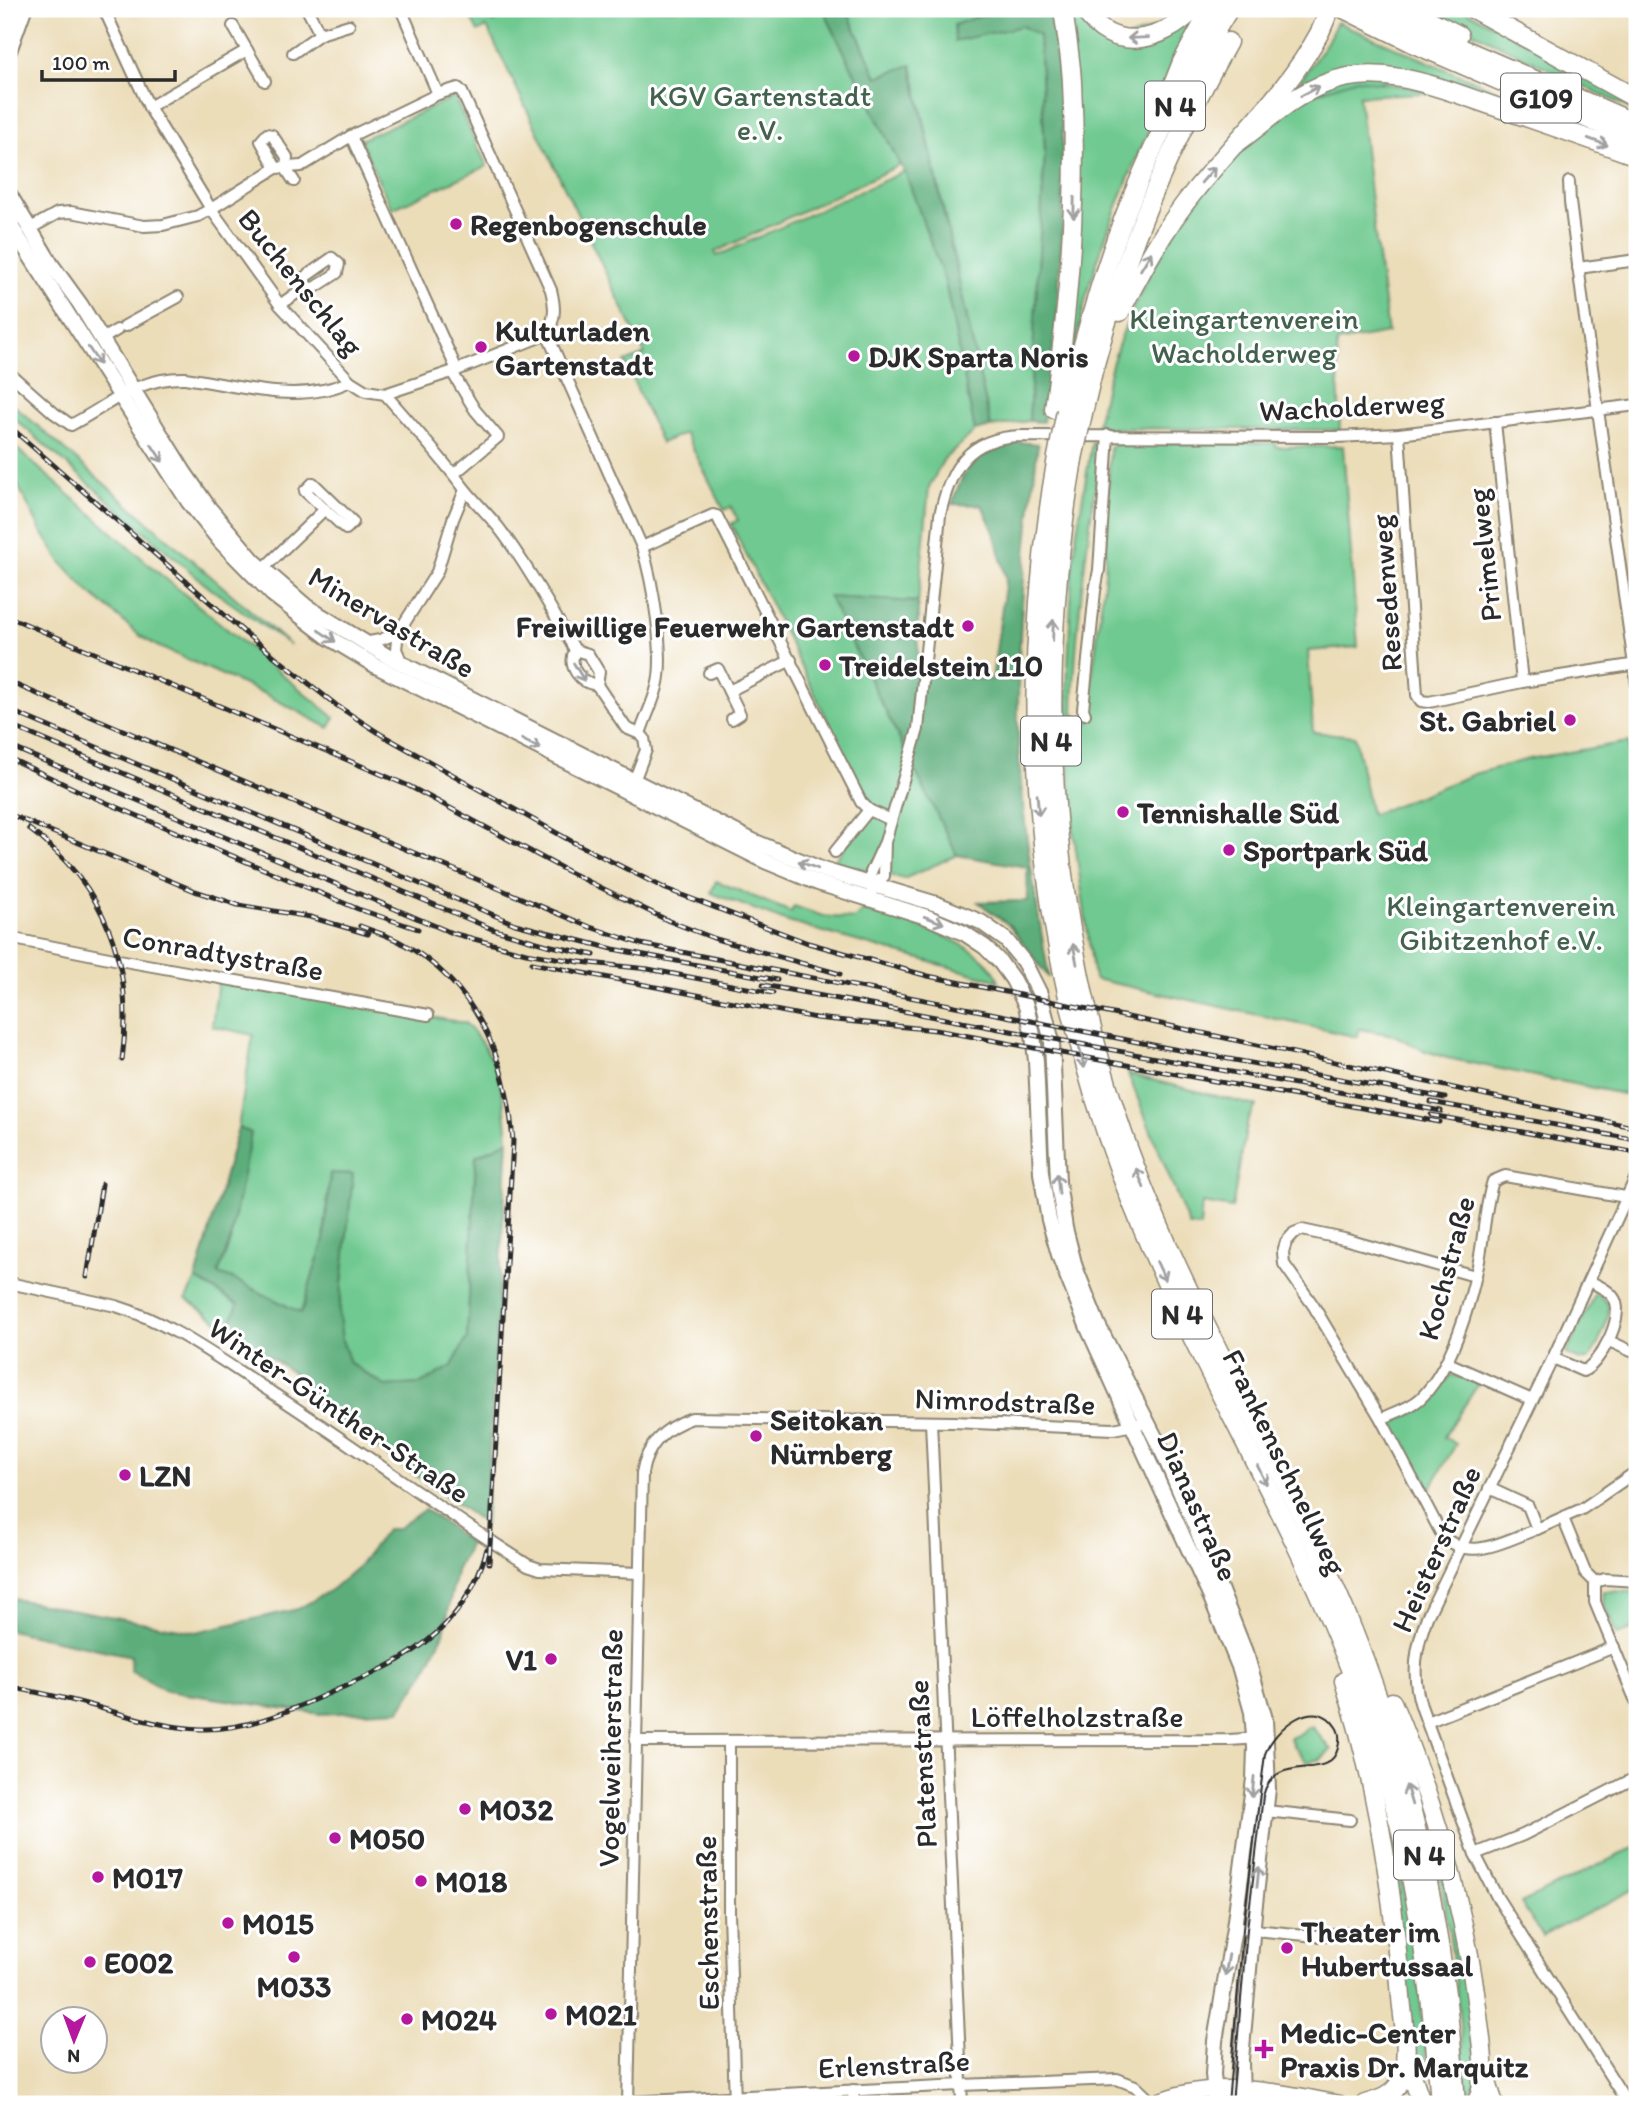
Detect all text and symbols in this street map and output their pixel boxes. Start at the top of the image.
one-way arrow [1127,31,1150,44]
scale bar [42,38,175,82]
text: 100 m [52,50,110,75]
road number: G109 [1501,74,1581,122]
park label: KGV Gartenstadt e.V. [649,77,871,148]
road number: N 4 [1145,82,1205,130]
one-way arrow [1299,84,1320,97]
one-way arrow [1586,136,1608,149]
one-way arrow [1200,167,1215,185]
one-way arrow [1068,196,1081,219]
street label: Buchenschlag [230,201,372,364]
place label: Regenbogenschule [470,206,707,243]
marker: Regenbogenschule [448,216,464,232]
one-way arrow [1140,251,1154,271]
park label: Kleingartenverein Wacholderweg [1129,300,1359,371]
place label: Kulturladen Gartenstadt [495,312,653,383]
place label: DJK Sparta Noris [868,338,1089,375]
marker: Kulturladen Gartenstadt [473,339,489,355]
one-way arrow [87,345,101,365]
marker: DJK Sparta Noris [846,348,862,364]
street label: Wacholderweg [1258,383,1446,429]
one-way arrow [150,443,164,463]
street label: Primelweg [1459,486,1509,623]
street label: Resedenweg [1362,512,1410,673]
street label: Minervastraße [302,558,482,686]
place label: Freiwillige Feuerwehr Gartenstadt [516,608,955,645]
marker: Freiwillige Feuerwehr Gartenstadt [960,618,976,634]
one-way arrow [1046,619,1059,642]
one-way arrow [317,629,336,643]
place label: Treidelstein 110 [838,647,1043,684]
marker: Treidelstein 110 [817,657,833,673]
one-way arrow [571,662,586,681]
place label: St. Gabriel [1419,702,1556,739]
marker: St. Gabriel [1562,712,1578,728]
road number: N 4 [1021,716,1081,766]
one-way arrow [520,738,540,752]
one-way arrow [1032,793,1045,815]
place label: Tennishalle Süd [1136,794,1339,831]
marker: Tennishalle Süd [1115,804,1131,820]
place label: Sportpark Süd [1243,832,1428,869]
marker: Sportpark Süd [1221,842,1237,858]
one-way arrow [798,857,820,870]
park label: Kleingartenverein Gibitzenhof e.V. [1386,887,1616,958]
one-way arrow [923,914,945,927]
street label: Conradtystraße [119,917,327,989]
one-way arrow [1068,943,1082,966]
one-way arrow [1077,1047,1090,1069]
one-way arrow [1132,1168,1145,1189]
one-way arrow [1051,1173,1064,1195]
street label: Kochstraße [1409,1192,1483,1344]
one-way arrow [1155,1260,1168,1281]
road number: N 4 [1152,1290,1212,1338]
street label: Winter-Günther-Straße [201,1309,477,1511]
street label: Frankenschnellweg [1214,1343,1356,1581]
street label: Nimrodstraße [914,1379,1096,1423]
place label: Seitokan Nürnberg [770,1401,893,1472]
street label: Dianastraße [1149,1426,1247,1586]
marker: Seitokan Nürnberg [748,1428,764,1444]
place label: LZN [139,1457,191,1494]
street label: Heisterstraße [1383,1460,1489,1638]
one-way arrow [1255,1464,1269,1485]
marker: LZN [117,1467,133,1483]
street label: Vogelweiherstraße [589,1628,631,1868]
place label: V1 [505,1641,537,1678]
marker: V1 [543,1651,559,1667]
street label: Platenstraße [899,1679,945,1849]
street label: Löffelholzstraße [971,1698,1183,1735]
one-way arrow [1247,1775,1260,1798]
one-way arrow [1402,1784,1415,1807]
place label: M032 [479,1791,553,1828]
marker: M032 [457,1801,473,1817]
place label: M050 [349,1820,425,1857]
marker: M050 [327,1830,343,1846]
road number: N 4 [1394,1830,1454,1880]
street label: Eschenstraße [687,1835,727,2011]
place label: M017 [112,1859,183,1896]
place label: M018 [435,1863,508,1900]
one-way arrow [1252,1867,1265,1889]
marker: M017 [90,1869,106,1885]
marker: M018 [413,1873,429,1889]
place label: M015 [242,1905,314,1942]
place label: Theater im Hubertussaal [1300,1913,1474,1984]
marker: M015 [220,1915,236,1931]
marker: Theater im Hubertussaal [1279,1940,1295,1956]
place label: E002 [104,1944,174,1981]
marker: M033 [286,1949,302,1965]
one-way arrow [1220,1953,1234,1976]
marker: E002 [82,1954,98,1970]
place label: M033 [257,1968,331,2005]
place label: M021 [565,1996,637,2033]
place label: M024 [421,2001,497,2038]
north arrow [38,2004,108,2074]
marker: M021 [543,2006,559,2022]
marker: M024 [399,2011,415,2027]
place label: Medic-Center Praxis Dr. Marquitz [1280,2014,1528,2085]
marker: Medic-Center Praxis Dr. Marquitz [1254,2039,1274,2059]
street label: Erlenstraße [817,2042,971,2086]
text: N [67,2045,80,2068]

